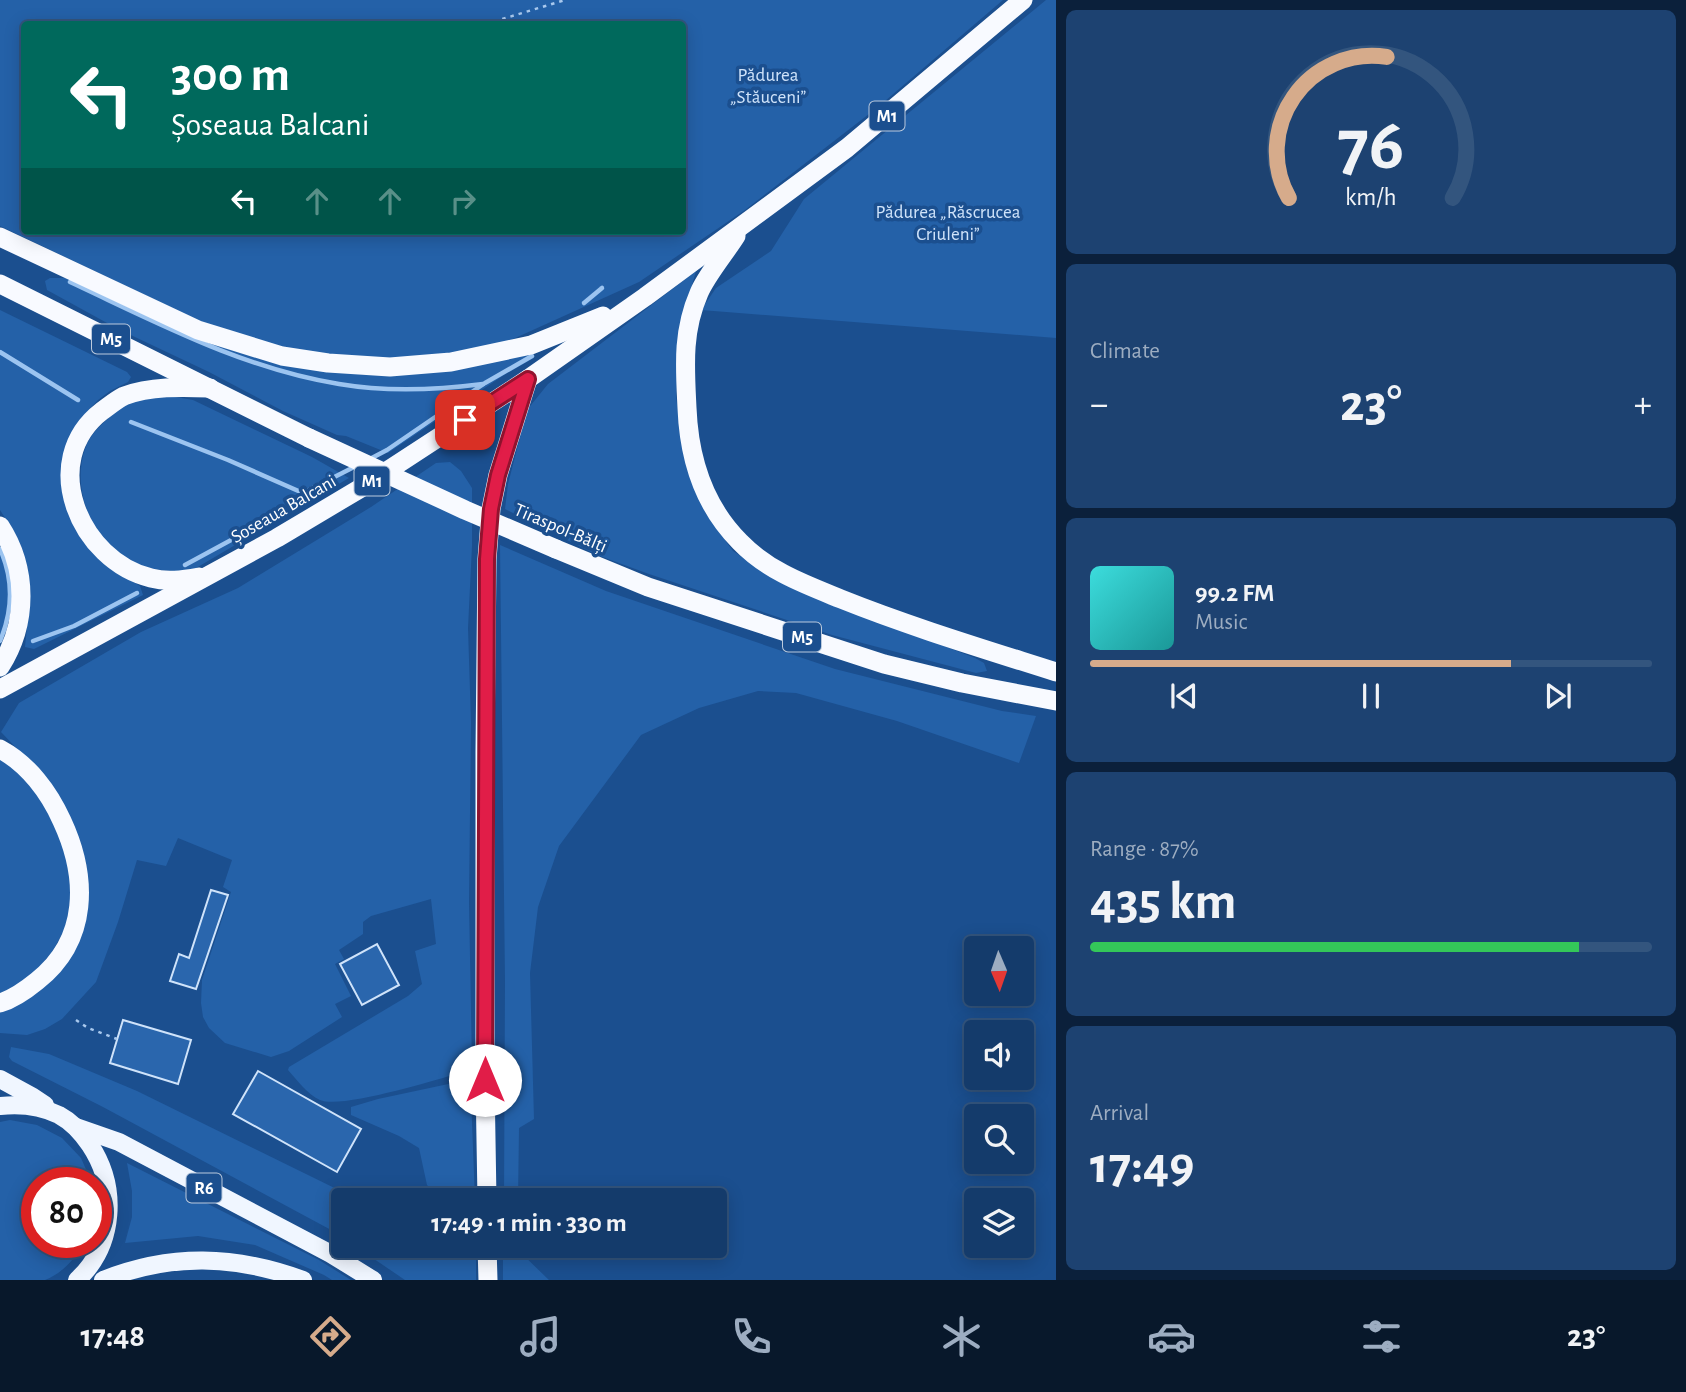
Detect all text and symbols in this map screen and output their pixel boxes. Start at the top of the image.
icon: left [56,49,147,140]
text: 300 m [171,51,290,100]
park label: Pădurea „Stăuceni” [730,66,807,107]
road number: M1 [870,102,904,131]
text: Șoseaua Balcani [171,109,370,141]
text: 76 [1338,110,1404,183]
icon: left [225,182,263,220]
icon: ahead [298,182,336,220]
icon: ahead [371,182,409,220]
icon: right [444,182,482,220]
text: km/h [1345,185,1397,210]
park label: Pădurea „Răscrucea Criuleni” [876,203,1021,244]
road number: M5 [92,324,130,354]
text: Climate [1090,340,1160,363]
text: 23° [1340,378,1402,430]
text: − [1090,386,1108,424]
text: + [1634,386,1652,424]
pin [435,390,495,450]
icon: arrive [446,401,484,439]
road number: M1 [354,466,390,495]
street label: Șoseaua Balcani [228,472,340,548]
street label: Tiraspol-Bălți [511,500,610,557]
text: 99.2 FM [1195,580,1275,606]
text: Music [1195,611,1247,634]
road number: M5 [783,622,821,652]
icon: previous [1165,677,1203,715]
icon: pause [1352,677,1390,715]
icon: next [1539,677,1577,715]
text: Range · 87% [1090,838,1199,861]
text: 435 km [1090,876,1237,928]
north arrow [964,936,1034,1006]
map controls [964,936,1034,1258]
button: sound [964,1020,1034,1090]
position arrow [448,1043,522,1117]
text: Arrival [1090,1102,1149,1125]
button: search [964,1104,1034,1174]
text: 17:49 [1090,1140,1194,1192]
speed limit sign: 80 [21,1167,112,1258]
road number: R6 [186,1174,222,1203]
button: layers [964,1188,1034,1258]
text: 17:49 · 1 min · 330 m [431,1210,627,1236]
icon: directions [306,1312,355,1361]
icon: music [516,1312,565,1361]
icon: phone [727,1312,776,1361]
icon: climate [937,1312,986,1361]
icon: car [1147,1312,1196,1361]
icon: filters [1357,1312,1406,1361]
text: 17:48 [81,1320,145,1352]
text: 23° [1567,1320,1605,1352]

